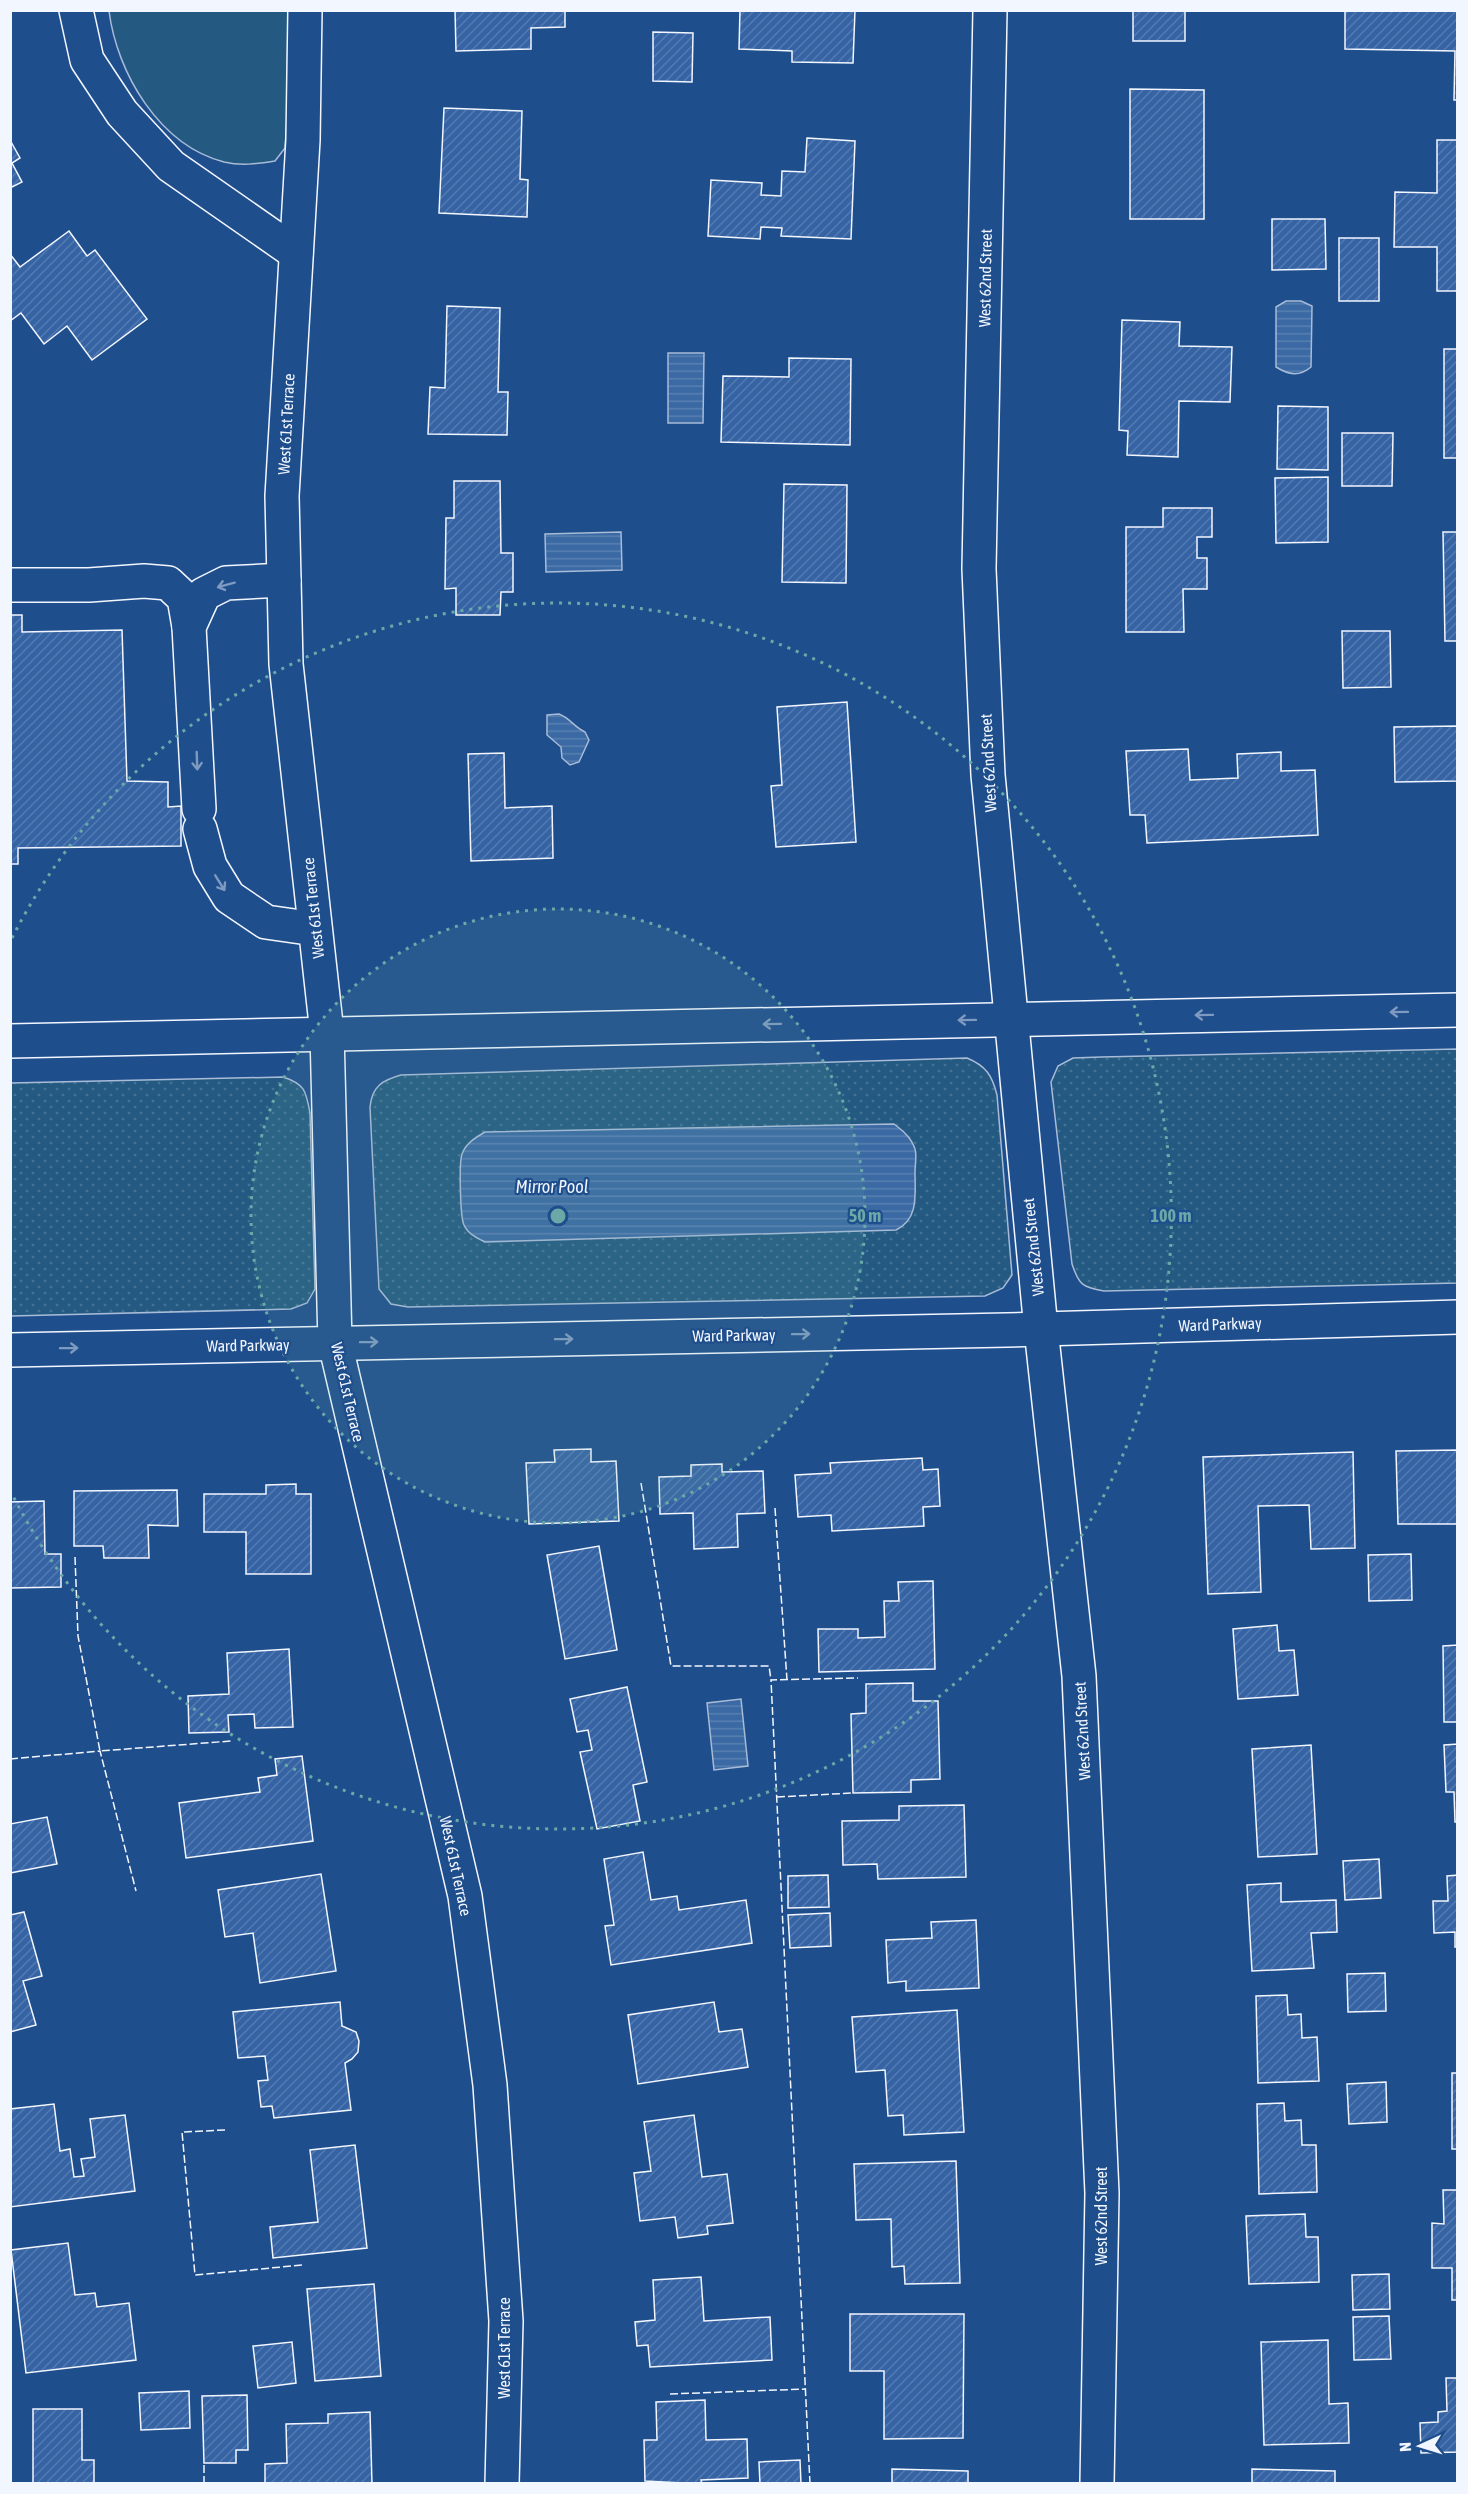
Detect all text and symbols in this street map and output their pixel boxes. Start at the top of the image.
street label: West 62nd Street [975,228,995,327]
street label: West 61st Terrace [274,373,298,475]
one-way arrow [217,580,236,591]
street label: West 62nd Street [976,713,1000,813]
one-way arrow [191,751,202,771]
street label: West 61st Terrace [299,857,327,959]
one-way arrow [215,874,227,891]
one-way arrow [1390,1006,1410,1017]
one-way arrow [1195,1010,1215,1021]
one-way arrow [958,1014,978,1026]
one-way arrow [763,1019,783,1030]
water label: Mirror Pool [516,1176,588,1197]
street label: West 62nd Street [1019,1197,1047,1297]
text: 50 m [849,1205,881,1226]
text: 100 m [1151,1205,1191,1226]
centre of rings [548,1206,568,1226]
street label: Ward Parkway [1178,1314,1262,1335]
street label: Ward Parkway [692,1325,776,1346]
one-way arrow [790,1328,810,1340]
one-way arrow [553,1333,573,1344]
street label: Ward Parkway [206,1335,290,1356]
one-way arrow [358,1337,378,1348]
street label: West 61st Terrace [328,1341,368,1443]
one-way arrow [58,1343,78,1354]
street label: West 62nd Street [1070,1681,1094,1781]
street label: West 61st Terrace [437,1815,475,1917]
street label: West 62nd Street [1092,2166,1110,2265]
street label: West 61st Terrace [495,2297,513,2399]
north arrow [1390,2416,1450,2476]
text: N [1396,2442,1414,2452]

